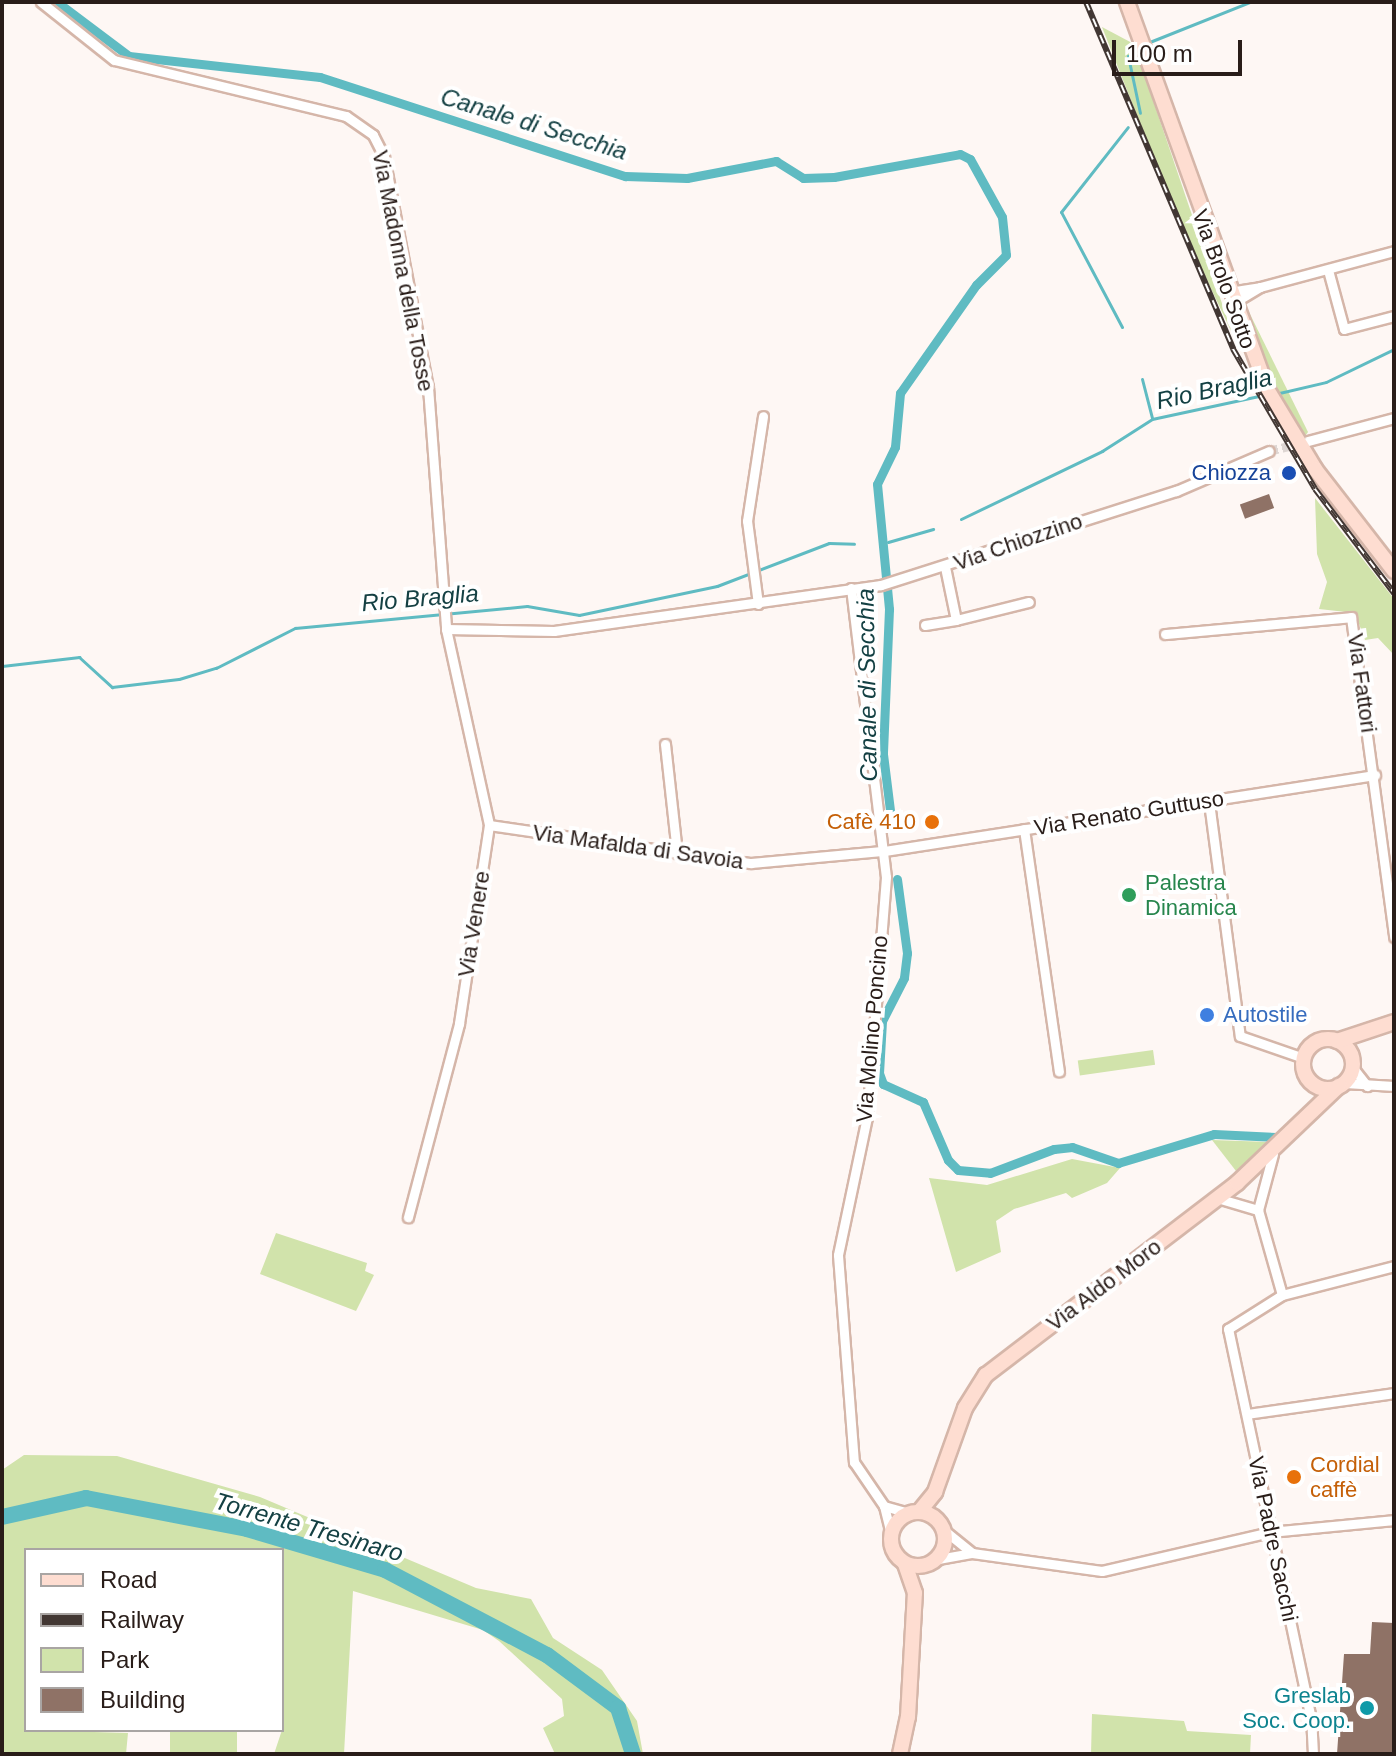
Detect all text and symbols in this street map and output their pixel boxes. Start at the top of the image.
scale bar [1116,24,1246,74]
text: 100 m [1126,40,1193,67]
water label: Canale di Secchia [437,82,631,166]
street label: Via Madonna della Tosse [367,148,439,394]
street label: Via Brolo Sotto [1187,206,1261,352]
water label: Rio Braglia [1154,363,1274,415]
place label: Chiozza [1192,460,1271,486]
marker: Chiozza [1278,462,1300,484]
street label: Via Chiozzino [950,508,1086,576]
water label: Rio Braglia [360,579,480,617]
water label: Canale di Secchia [851,588,883,782]
street label: Via Fattori [1342,632,1382,734]
street label: Via Renato Guttuso [1032,785,1226,841]
place label: Cafè 410 [827,809,916,835]
marker: Cafè 410 [923,813,941,831]
street label: Via Mafalda di Savoia [531,819,745,875]
street label: Via Venere [453,869,495,979]
place label: Palestra Dinamica [1145,869,1237,920]
marker: Palestra Dinamica [1120,886,1138,904]
street label: Via Molino Poncino [851,934,893,1124]
place label: Autostile [1223,1002,1307,1028]
marker: Autostile [1198,1006,1216,1024]
street label: Via Aldo Moro [1041,1233,1167,1337]
place label: Cordial caffè [1310,1451,1380,1502]
street label: Via Padre Sacchi [1243,1454,1303,1624]
marker: Cordial caffè [1285,1468,1303,1486]
water label: Torrente Tresinaro [211,1486,407,1568]
legend [24,1548,284,1732]
text: Road [100,1566,157,1593]
text: Railway [100,1606,184,1633]
text: Park [100,1646,149,1673]
place label: Greslab Soc. Coop. [1242,1682,1351,1734]
text: Building [100,1686,185,1713]
marker: Greslab Soc. Coop. [1358,1699,1376,1717]

